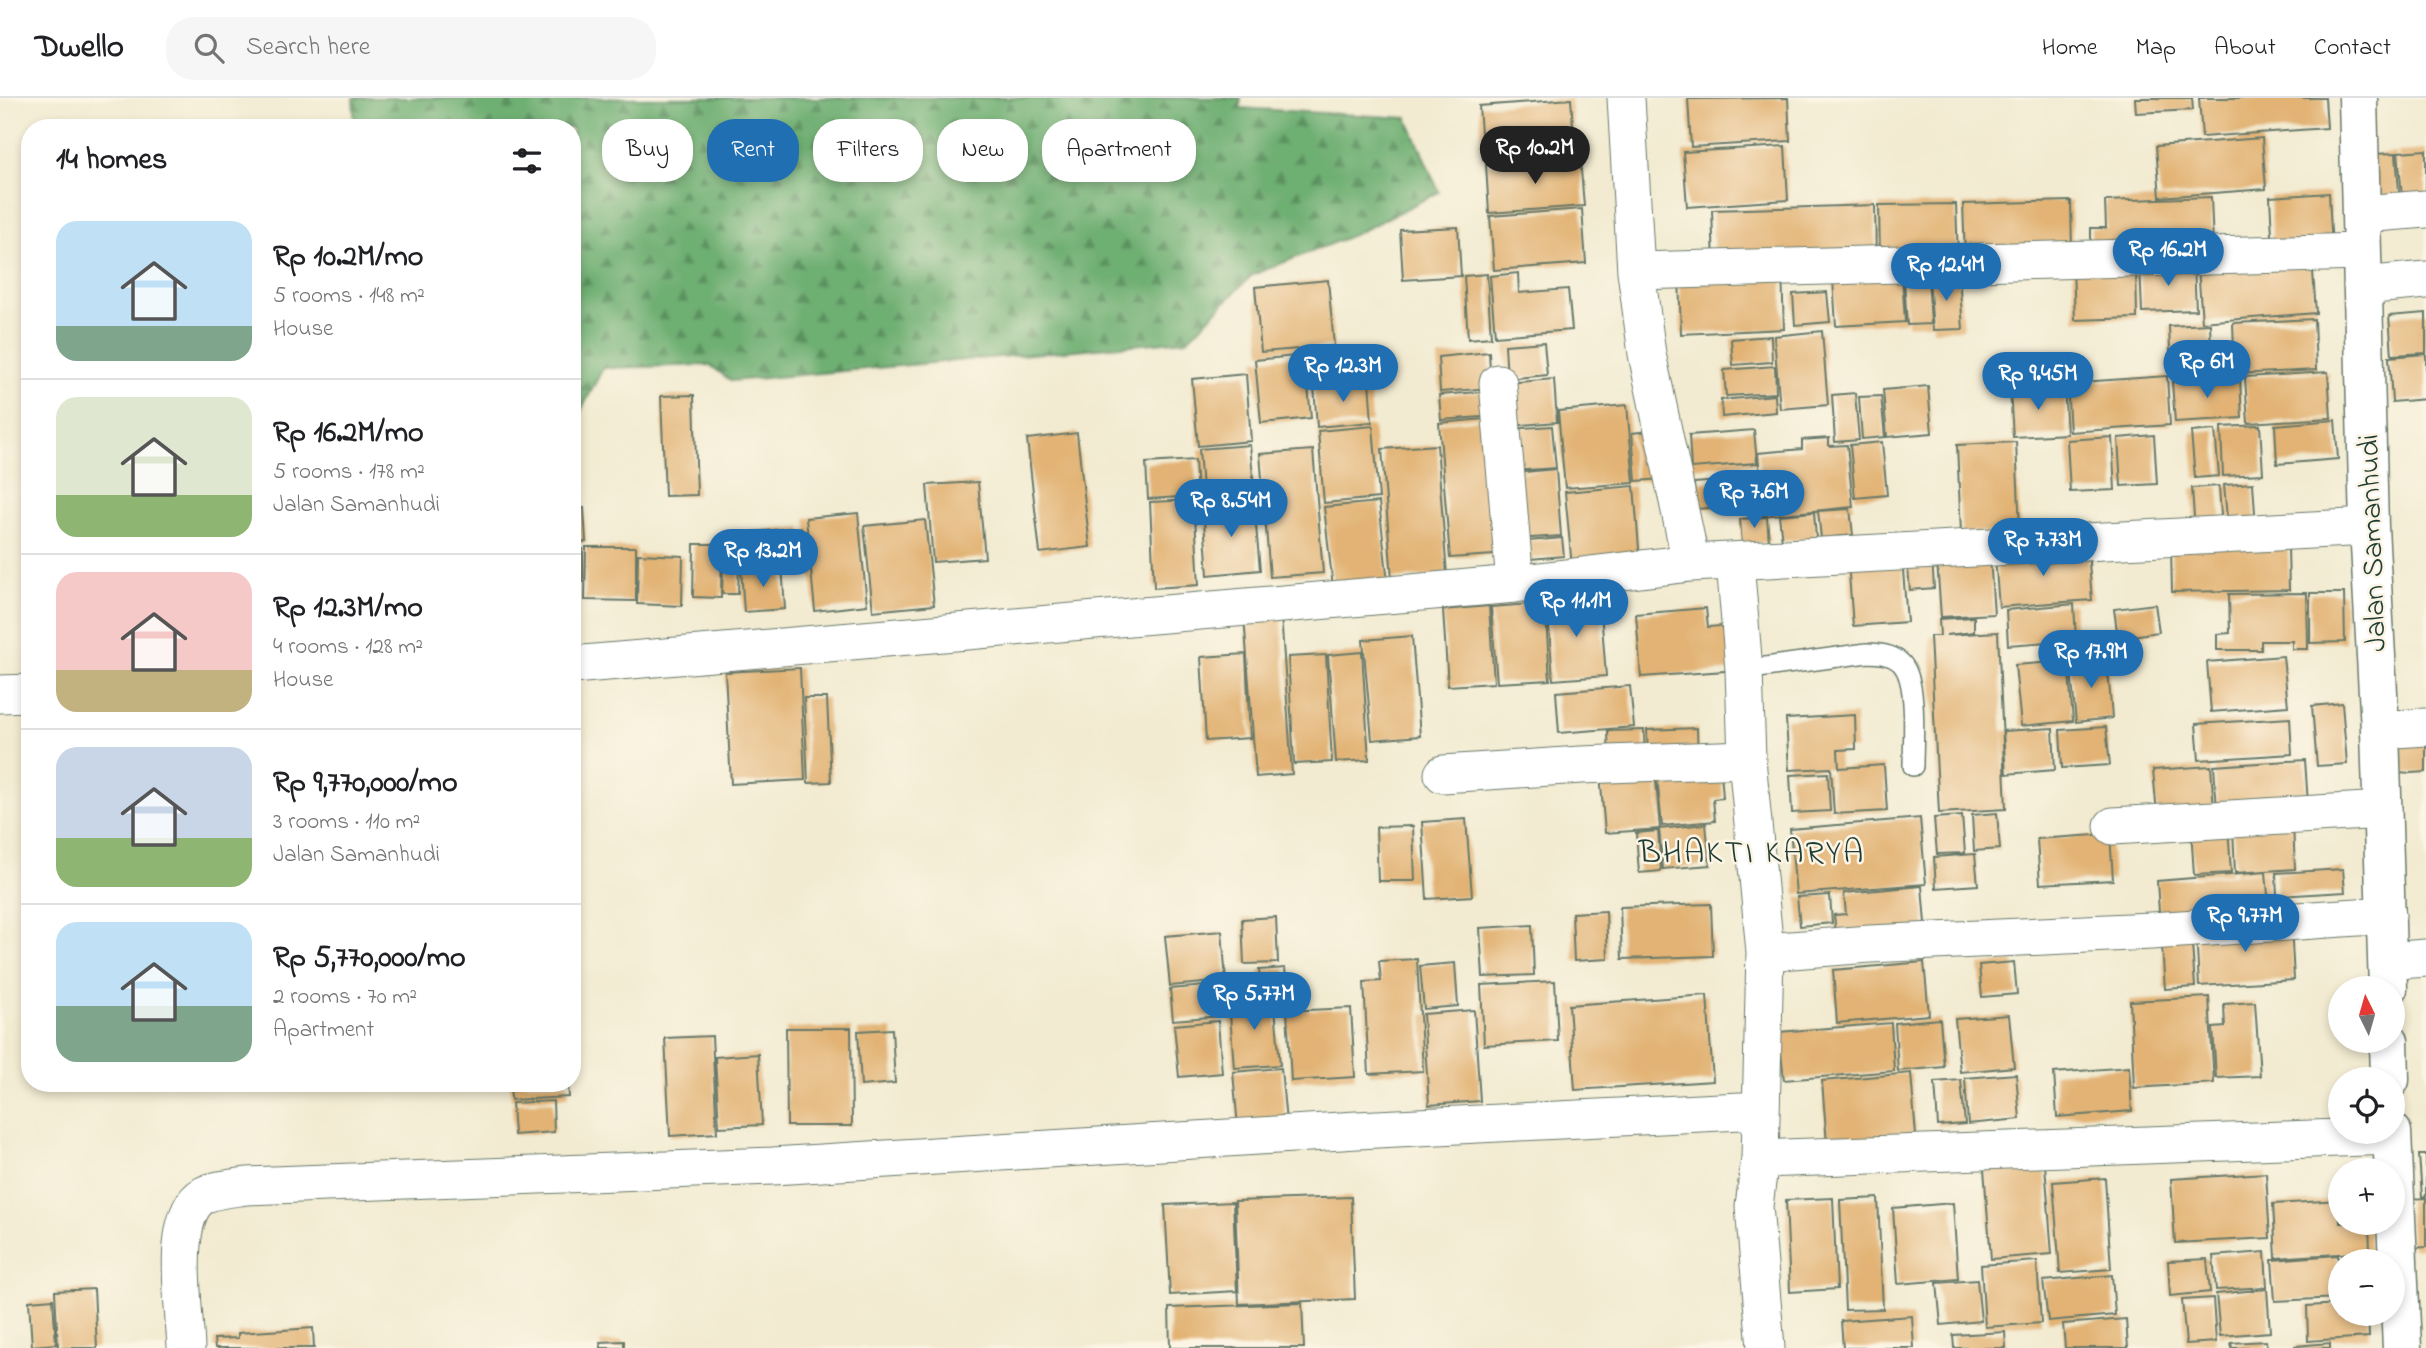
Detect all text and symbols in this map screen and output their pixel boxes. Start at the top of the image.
search box [166,17,656,80]
text: Dwello [35,24,124,72]
icon: search [190,29,228,67]
text: Search here [246,29,370,67]
text: Home [2042,31,2098,66]
text: Map [2136,31,2176,66]
text: About [2214,31,2276,66]
text: Contact [2314,31,2391,66]
chip: Buy [602,119,693,182]
chip: Rent [707,119,799,182]
chip: Filters [813,119,923,182]
chip: New [937,119,1028,182]
chip: Apartment [1042,119,1196,182]
pin: Rp 10.2M [1463,126,1607,186]
text: Rp 10.2M [1496,132,1574,165]
text: 14 homes [56,139,167,183]
icon: filters [508,142,546,180]
pin: Rp 16.2M [2096,228,2240,288]
text: Rp 16.2M [2129,234,2207,267]
text: Rp 10.2M/mo [273,236,423,280]
pin: Rp 12.4M [1874,244,2018,303]
icon: home [112,249,196,333]
text: Rp 12.4M [1907,249,1985,282]
text: 5 rooms · 148 m² [273,280,425,313]
text: House [273,313,333,346]
pin: Rp 6M [2158,341,2256,400]
pin: Rp 12.3M [1271,344,1415,404]
text: Rp 6M [2179,346,2235,379]
text: Rp 12.3M [1304,350,1382,383]
pin: Rp 9.45M [1966,352,2110,412]
text: Rp 9.45M [1998,358,2078,391]
text: Rp 16.2M/mo [273,412,424,456]
icon: home [112,425,196,509]
street label: Jalan Samanhudi [2348,433,2400,652]
text: 5 rooms · 178 m² [273,456,425,489]
pin: Rp 7.6M [1689,470,1819,530]
text: Rp 7.6M [1719,476,1789,509]
pin: Rp 8.54M [1159,480,1303,539]
text: Rp 8.54M [1191,485,1271,518]
text: Jalan Samanhudi [273,489,440,522]
pin: Rp 7.73M [1971,518,2115,578]
text: Rp 7.73M [2004,524,2082,557]
pin: Rp 13.2M [691,530,835,589]
text: Rp 13.2M [724,535,802,568]
pin: Rp 11.1M [1504,580,1648,639]
text: Rp 11.1M [1540,585,1612,618]
text: Rp 12.3M/mo [273,587,423,631]
icon: home [112,600,196,684]
pin: Rp 17.9M [2019,630,2163,690]
text: 4 rooms · 128 m² [273,631,423,664]
text: Rp 17.9M [2054,636,2128,669]
text: House [273,664,333,697]
text: Rp 9,770,000/mo [273,762,458,806]
icon: home [112,775,196,859]
text: 3 rooms · 110 m² [273,806,420,839]
district label: BHAKTI KARYA [1638,830,1865,878]
text: Jalan Samanhudi [273,839,440,872]
pin: Rp 9.77M [2173,894,2317,954]
text: Rp 9.77M [2207,900,2283,933]
text: Rp 5,770,000/mo [273,937,466,981]
icon: home [112,950,196,1034]
pin: Rp 5.77M [1182,972,1326,1032]
north arrow [2328,976,2404,1054]
map controls [2328,976,2405,1326]
text: Rp 5.77M [1213,978,1295,1011]
text: 2 rooms · 70 m² [273,981,417,1014]
text: Apartment [273,1014,374,1047]
button: locate [2328,1067,2405,1144]
button: + [2328,1158,2405,1235]
button: − [2328,1249,2405,1326]

